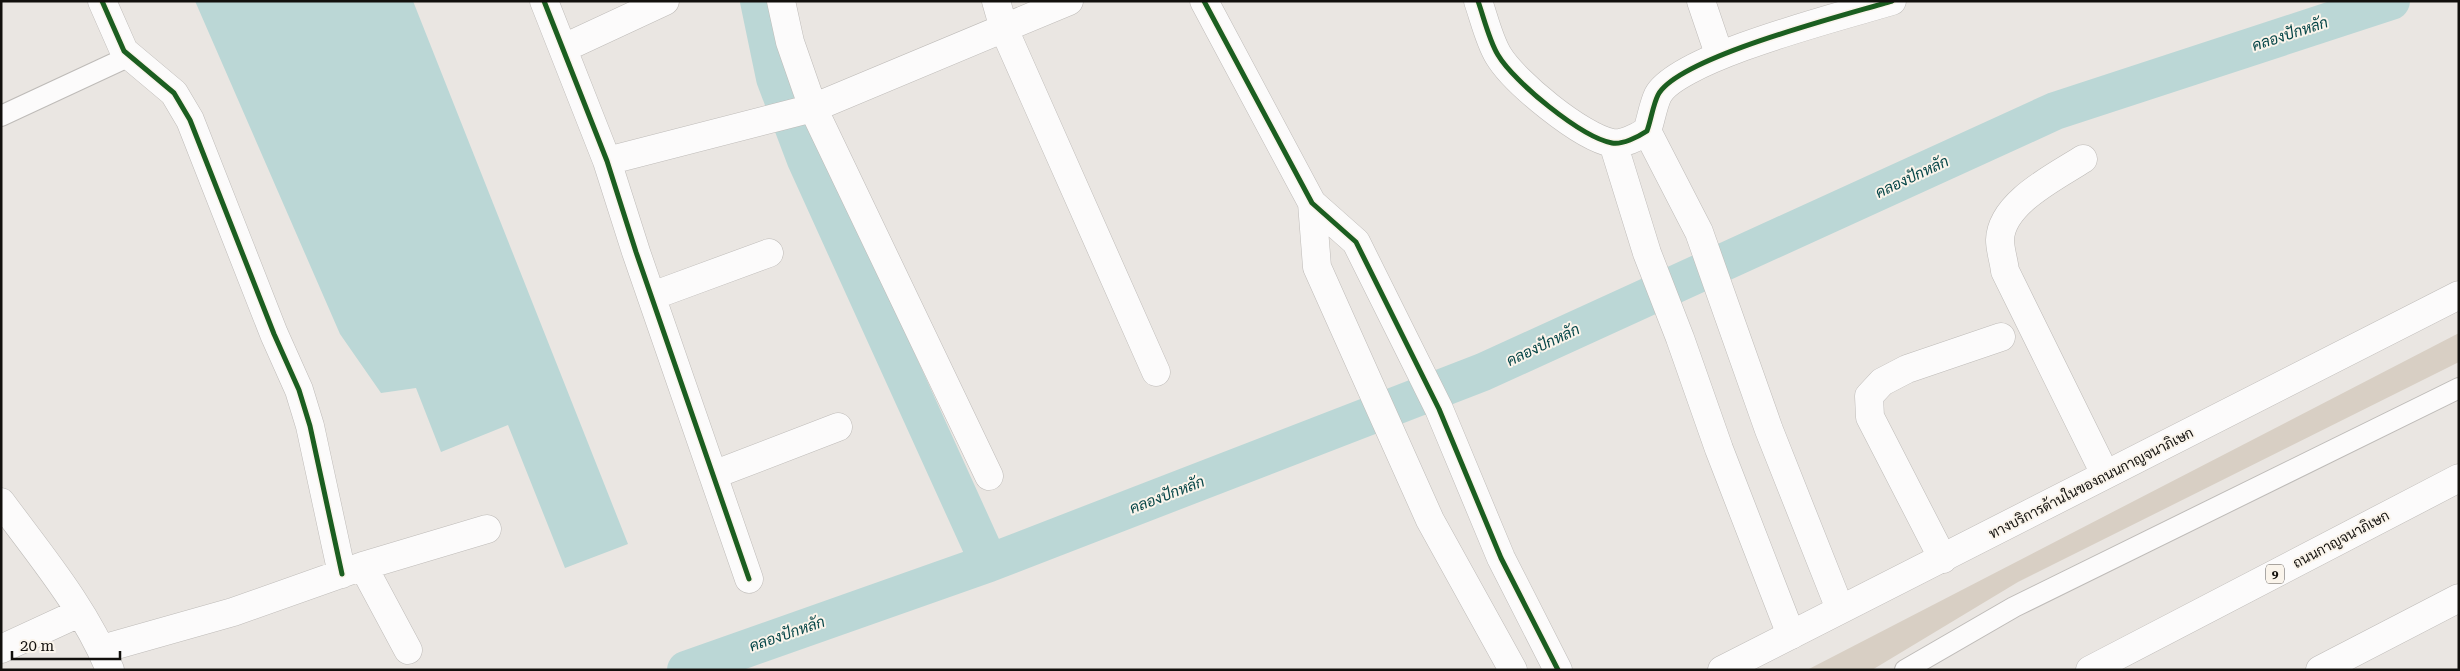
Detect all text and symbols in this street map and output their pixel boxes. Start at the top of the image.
water label: คลองปักหลัก [2250,13,2330,55]
water label: คลองปักหลัก [1873,152,1951,202]
water label: คลองปักหลัก [1504,320,1582,370]
street label: ทางบริการด้านในของถนนกาญจนาภิเษก [1986,423,2196,543]
water label: คลองปักหลัก [1127,472,1207,518]
street label: ถนนกาญจนาภิเษก [2290,507,2392,572]
road number: 9 [2266,564,2284,584]
water label: คลองปักหลัก [747,613,827,655]
scale bar [12,628,120,660]
text: 20 m [20,637,55,655]

